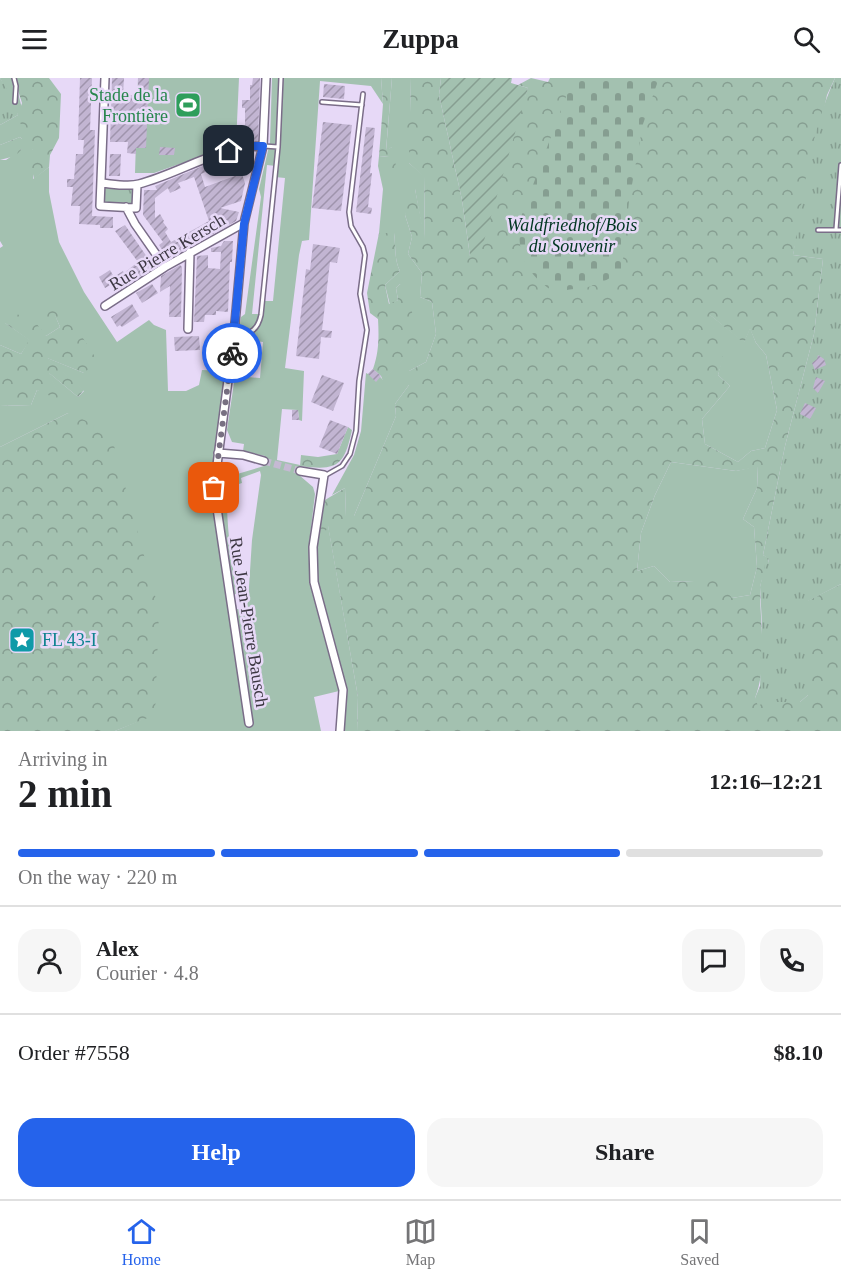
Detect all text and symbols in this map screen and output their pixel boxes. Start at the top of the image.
icon: menu [18,23,51,56]
icon: search [790,23,823,56]
text: Zuppa [382,24,459,54]
place label: Stade de la Frontière [89,85,168,126]
sports icon: Stade de la Frontière [173,90,203,120]
pin [203,125,254,176]
icon: home [212,134,245,167]
street label: Rue Pierre Kersch [105,209,229,295]
park label: Waldfriedhof/Bois du Souvenir [507,215,637,256]
courier [202,323,262,383]
icon: bike [216,337,249,370]
pin [188,462,239,513]
icon: bag [197,471,230,504]
street label: Rue Jean-Pierre Bausch [226,536,272,708]
place icon: FL 43-I [7,625,37,655]
place label: FL 43-I [42,630,97,650]
text: Arriving in [18,748,107,770]
text: 12:16–12:21 [709,769,823,794]
text: 2 min [18,772,112,815]
text: On the way · 220 m [18,866,177,888]
button: person [18,929,81,992]
button: chat [682,929,745,992]
button: phone [760,929,823,992]
text: Alex [96,936,139,961]
text: Courier · 4.8 [96,962,199,984]
text: Order #7558 [18,1040,130,1065]
text: $8.10 [774,1040,823,1065]
button: Help [18,1118,415,1187]
button: Share [427,1118,823,1187]
tab: Home [122,1215,161,1269]
tab: Map [404,1215,437,1269]
tab: Saved [680,1215,719,1269]

